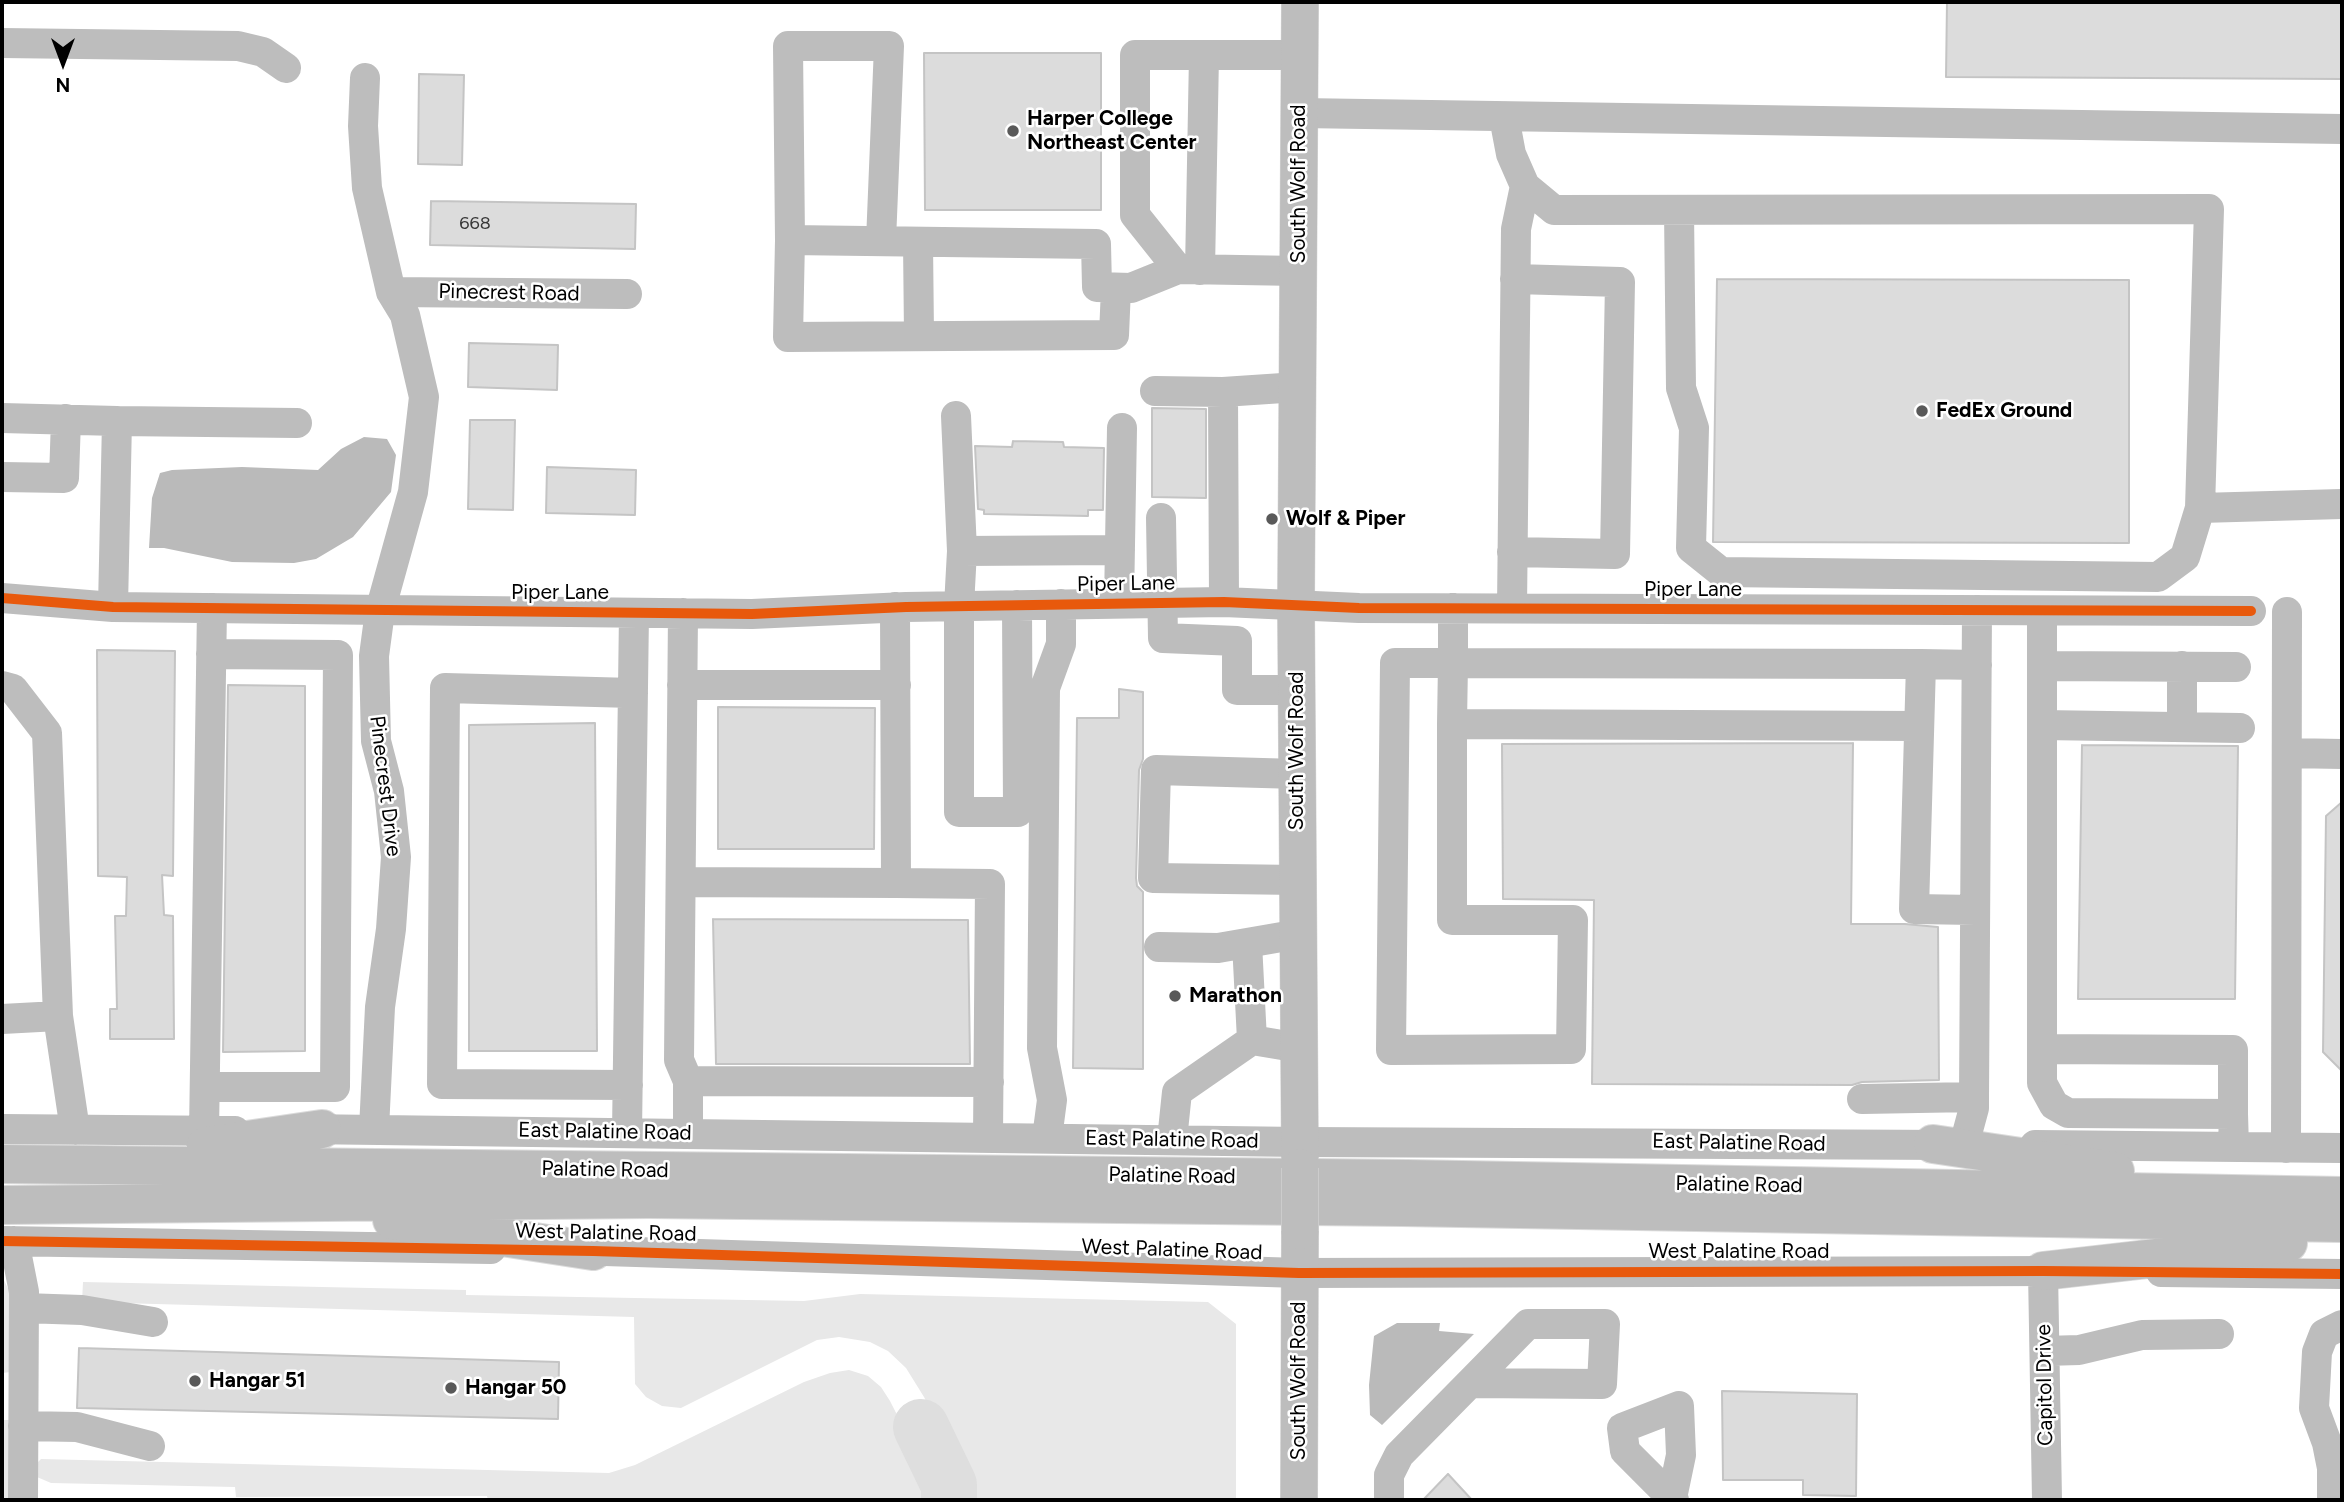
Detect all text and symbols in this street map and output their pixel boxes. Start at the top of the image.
north arrow [28,28,98,98]
text: N [56,73,70,96]
street label: South Wolf Road [1286,104,1312,264]
place label: Harper College Northeast Center [1027,106,1196,156]
marker: Harper College Northeast Center [1005,123,1021,139]
house number: 668 [459,213,491,235]
street label: Pinecrest Road [438,279,580,307]
place label: FedEx Ground [1936,398,2072,424]
marker: FedEx Ground [1914,403,1930,419]
place label: Wolf & Piper [1286,506,1405,532]
marker: Wolf & Piper [1264,511,1280,527]
street label: Piper Lane [1077,571,1175,597]
street label: Piper Lane [1644,577,1742,603]
street label: Piper Lane [511,580,609,606]
street label: South Wolf Road [1284,671,1310,831]
street label: Pinecrest Drive [364,714,406,858]
place label: Marathon [1189,983,1282,1009]
marker: Marathon [1167,988,1183,1004]
street label: East Palatine Road [518,1118,692,1146]
street label: East Palatine Road [1085,1126,1259,1154]
street label: East Palatine Road [1652,1129,1826,1157]
street label: Palatine Road [541,1156,669,1184]
street label: Palatine Road [1108,1162,1236,1190]
street label: Palatine Road [1675,1171,1803,1199]
street label: West Palatine Road [515,1219,697,1247]
street label: West Palatine Road [1081,1234,1263,1266]
street label: West Palatine Road [1648,1239,1830,1265]
street label: South Wolf Road [1286,1301,1312,1461]
street label: Capitol Drive [2031,1324,2059,1446]
place label: Hangar 51 [209,1368,306,1394]
marker: Hangar 51 [187,1373,203,1389]
place label: Hangar 50 [465,1375,566,1401]
marker: Hangar 50 [443,1380,459,1396]

